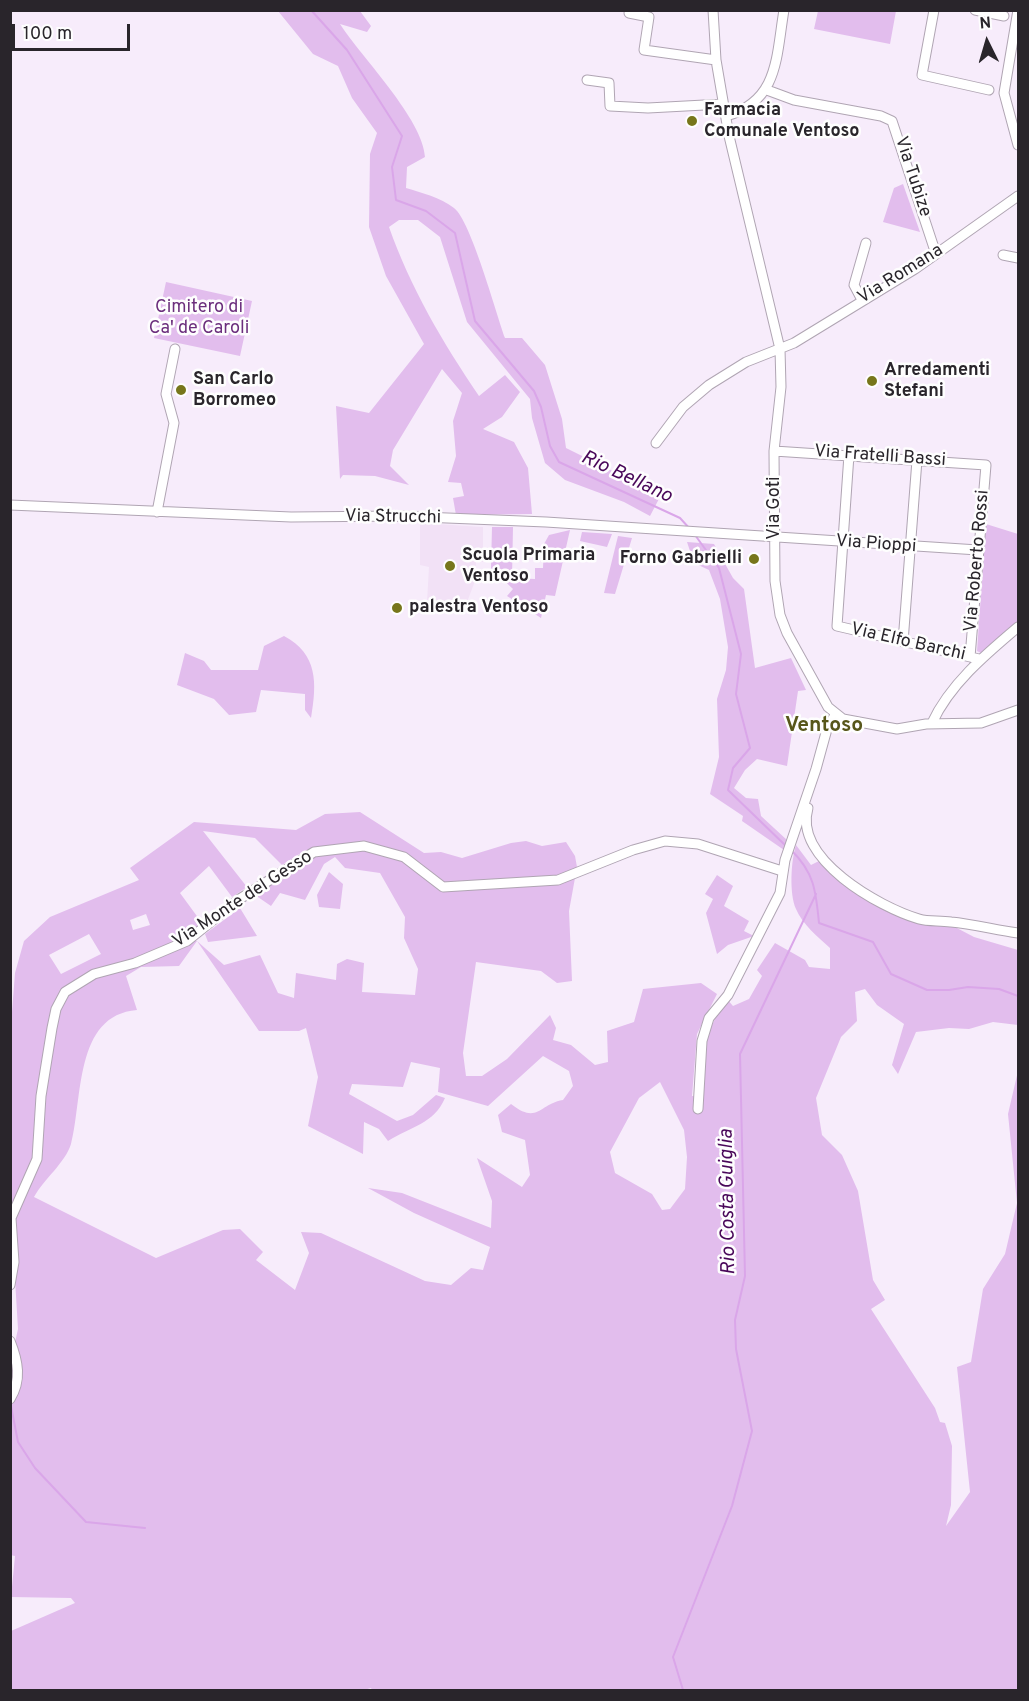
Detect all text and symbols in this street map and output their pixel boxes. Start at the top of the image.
scale bar [15,12,134,50]
north arrow [957,12,1017,72]
text: N [979,14,992,35]
text: 100 m [23,23,72,46]
place label: Farmacia Comunale Ventoso [704,100,859,142]
marker: Farmacia Comunale Ventoso [685,114,699,128]
street label: Via Tubize [889,134,935,220]
street label: Via Romana [854,240,948,310]
park label: Cimitero di Ca' de Caroli [149,297,249,340]
place label: Arredamenti Stefani [884,360,990,403]
place label: San Carlo Borromeo [193,369,276,412]
marker: Arredamenti Stefani [865,374,879,388]
marker: San Carlo Borromeo [174,383,188,397]
street label: Via Fratelli Bassi [813,442,947,472]
water label: Rio Bellano [577,446,675,510]
street label: Via Goti [764,476,786,540]
street label: Via Roberto Rossi [961,489,995,633]
street label: Via Strucchi [345,506,441,530]
street label: Via Pioppi [835,531,917,559]
place label: Scuola Primaria Ventoso [462,545,595,588]
place label: Forno Gabrielli [620,548,742,570]
marker: Forno Gabrielli [747,552,761,566]
marker: Scuola Primaria Ventoso [443,559,457,573]
place label: palestra Ventoso [409,597,548,619]
marker: palestra Ventoso [390,601,404,615]
street label: Via Elfo Barchi [848,619,968,667]
district label: Ventoso [785,714,863,740]
street label: Via Monte del Gesso [169,847,317,953]
water label: Rio Costa Guiglia [716,1129,742,1275]

